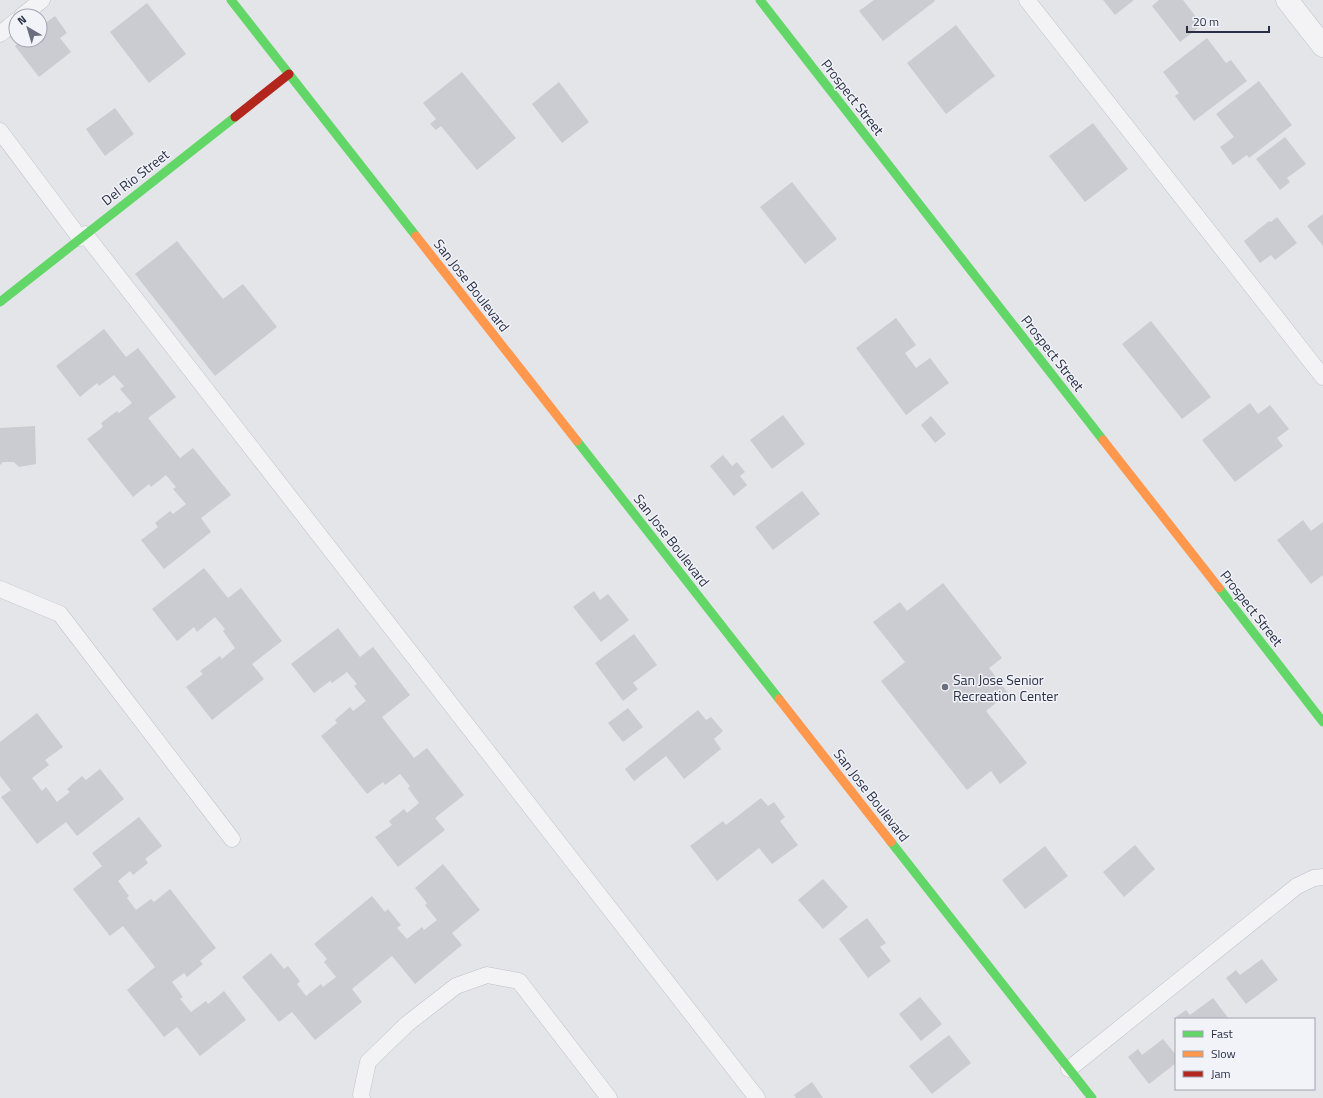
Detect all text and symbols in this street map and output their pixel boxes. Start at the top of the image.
north arrow [8,8,48,48]
scale bar [1187,8,1269,34]
text: N [14,11,30,29]
text: 20 m [1193,12,1219,31]
street label: Prospect Street [817,54,890,140]
street label: Del Rio Street [97,144,173,210]
street label: San Jose Boulevard [429,234,515,336]
street label: Prospect Street [1017,310,1090,396]
street label: San Jose Boulevard [629,489,715,591]
street label: Prospect Street [1216,565,1289,651]
place label: San Jose Senior Recreation Center [953,669,1058,706]
marker: San Jose Senior Recreation Center [940,682,950,692]
street label: San Jose Boulevard [829,744,915,846]
legend [1175,1018,1315,1090]
text: Fast [1211,1024,1234,1043]
text: Slow [1211,1044,1236,1063]
text: Jam [1211,1064,1231,1083]

